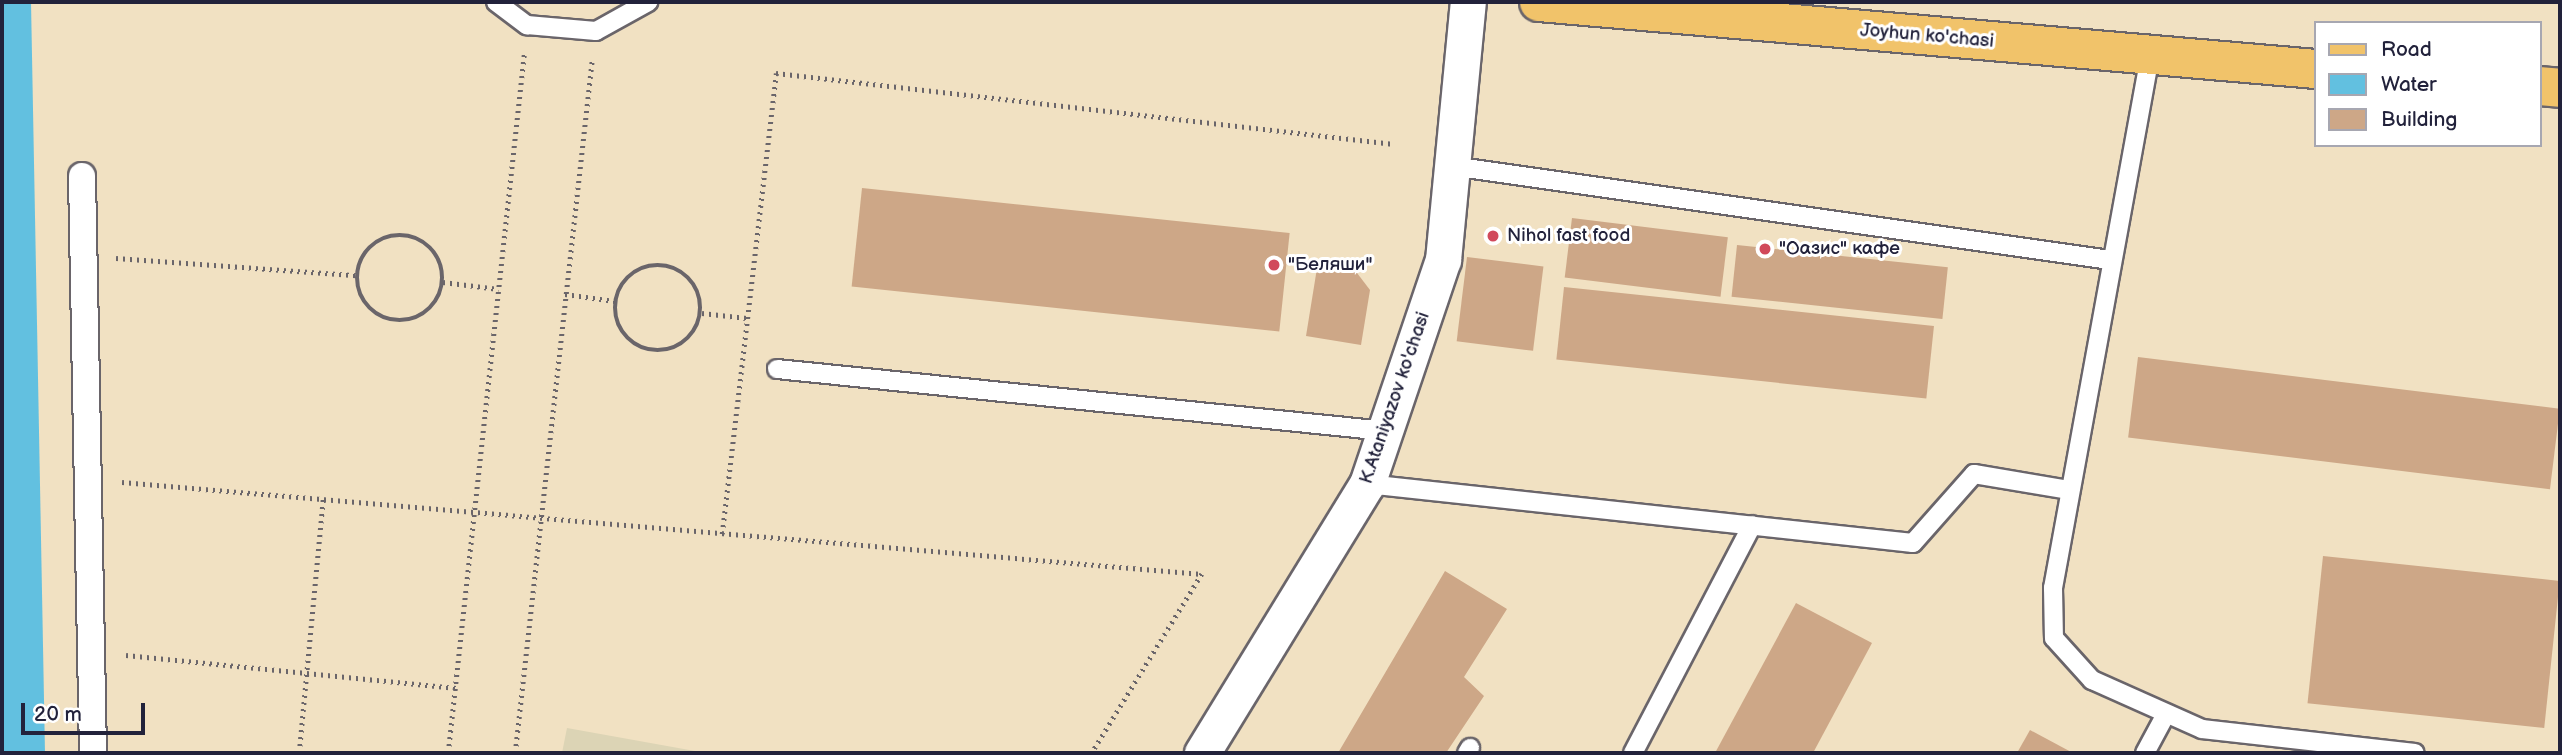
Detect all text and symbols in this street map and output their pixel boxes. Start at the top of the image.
street label: Joyhun ko'chasi [1859,19,1995,53]
legend [2314,21,2541,147]
text: Road [2381,37,2432,62]
text: Water [2381,72,2437,97]
text: Building [2381,107,2457,132]
place label: Nihol fast food [1507,225,1630,247]
marker: Nihol fast food [1485,228,1501,244]
place label: "Оазис" кафе [1779,238,1900,260]
marker: "Оазис" кафе [1757,241,1773,257]
place label: "Беляши" [1288,254,1373,276]
marker: "Беляши" [1266,257,1282,273]
street label: K.Ataniyazov ko'chasi [1355,309,1435,487]
scale bar [24,688,149,732]
text: 20 m [34,702,82,727]

